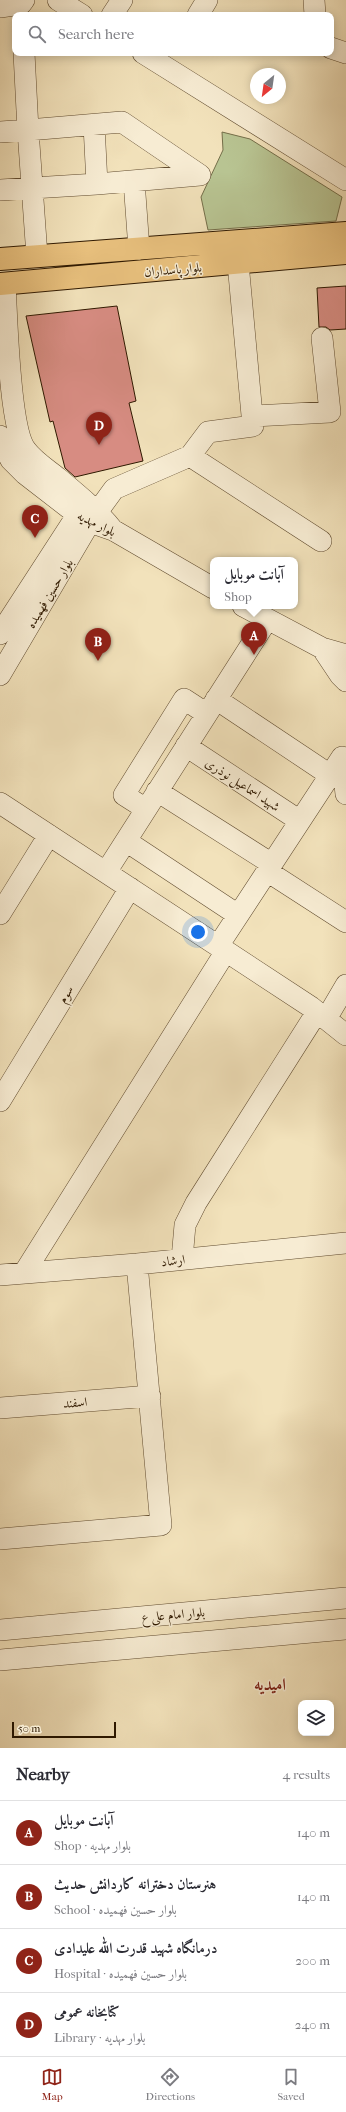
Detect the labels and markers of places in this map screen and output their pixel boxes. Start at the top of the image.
pin: D [86,412,112,445]
pin: C [22,505,48,538]
pin: A [241,622,267,655]
pin: B [85,628,111,661]

